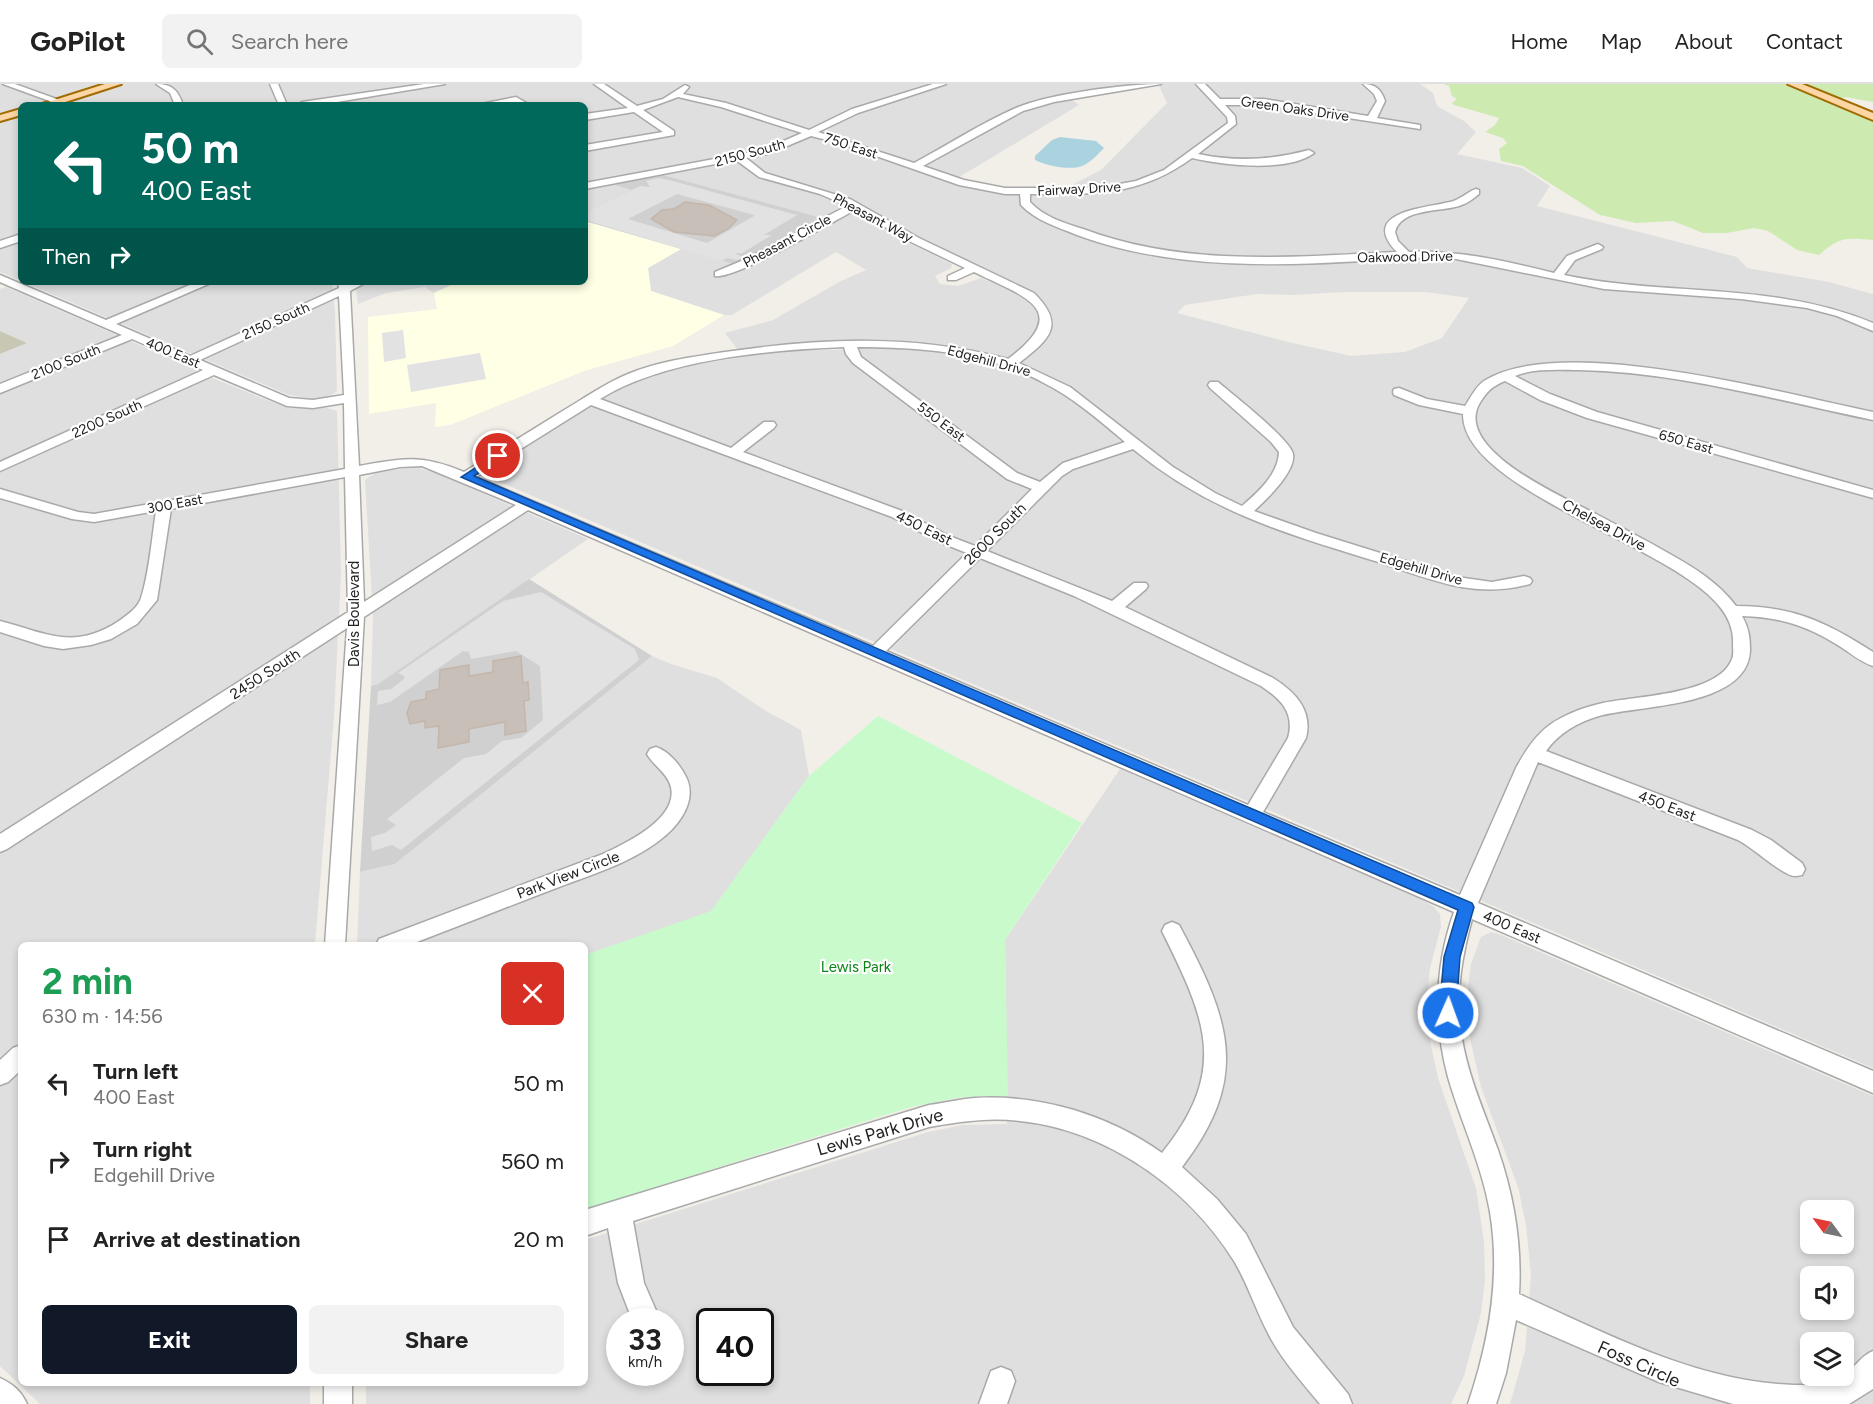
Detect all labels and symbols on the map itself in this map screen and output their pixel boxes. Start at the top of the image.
street label: Green Oaks Drive [1240,93,1351,125]
street label: 750 East [822,129,880,163]
street label: 2150 South [713,135,787,170]
street label: Fairway Drive [1037,178,1122,200]
street label: Pheasant Way [830,190,916,247]
street label: Pheasant Circle [740,210,834,271]
street label: Oakwood Drive [1357,248,1453,266]
street label: 2150 South [240,299,312,343]
street label: 400 East [143,334,203,372]
street label: 2100 South [29,340,103,383]
street label: Edgehill Drive [946,342,1033,380]
street label: 2200 South [69,396,145,442]
street label: 550 East [914,398,968,446]
street label: 650 East [1657,426,1715,458]
pin [472,430,523,481]
street label: 300 East [146,491,204,517]
street label: Chelsea Drive [1559,495,1649,555]
street label: 2600 South [960,499,1030,569]
street label: 450 East [893,507,955,549]
street label: Edgehill Drive [1378,549,1465,589]
street label: Davis Boulevard [345,561,363,667]
street label: 2450 South [227,645,303,703]
street label: 450 East [1636,787,1699,825]
street label: Park View Circle [514,847,622,903]
street label: 400 East [1480,907,1544,947]
park label: Lewis Park [821,958,892,976]
position arrow [1416,981,1480,1045]
street label: Lewis Park Drive [814,1103,946,1161]
north arrow [1800,1200,1854,1254]
speed limit sign: 40 [696,1308,774,1386]
street label: Foss Circle [1594,1336,1684,1392]

